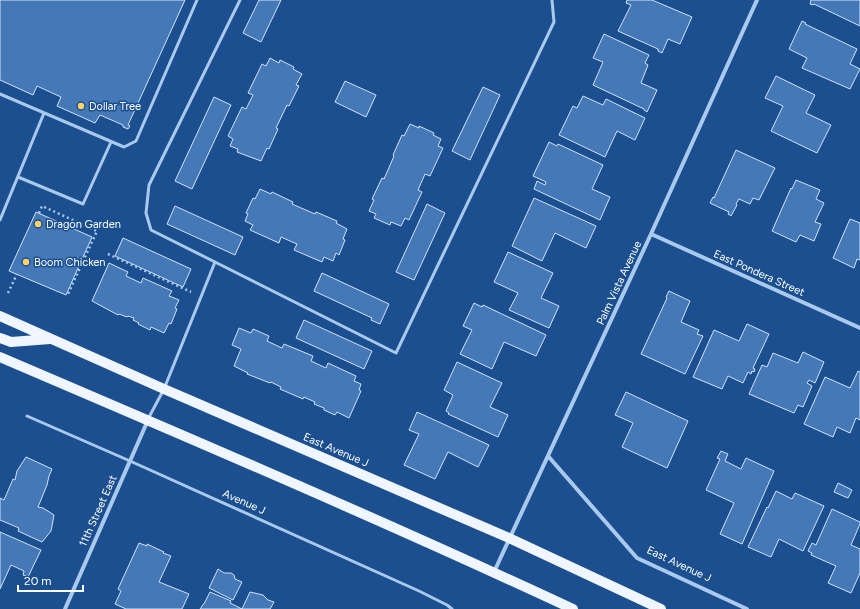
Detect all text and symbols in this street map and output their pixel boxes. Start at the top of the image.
place label: Dollar Tree [89,100,141,113]
marker: Dollar Tree [76,101,86,111]
place label: Dragon Garden [46,218,121,231]
marker: Dragon Garden [33,219,43,229]
street label: Palm Vista Avenue [594,239,644,327]
street label: East Pondera Street [711,247,807,299]
place label: Boom Chicken [34,256,106,269]
marker: Boom Chicken [21,257,31,267]
street label: East Avenue J [301,430,371,470]
street label: 11th Street East [76,473,120,549]
street label: Avenue J [221,487,267,517]
street label: East Avenue J [645,543,713,585]
scale bar [18,567,83,593]
text: 20 m [24,574,52,588]

